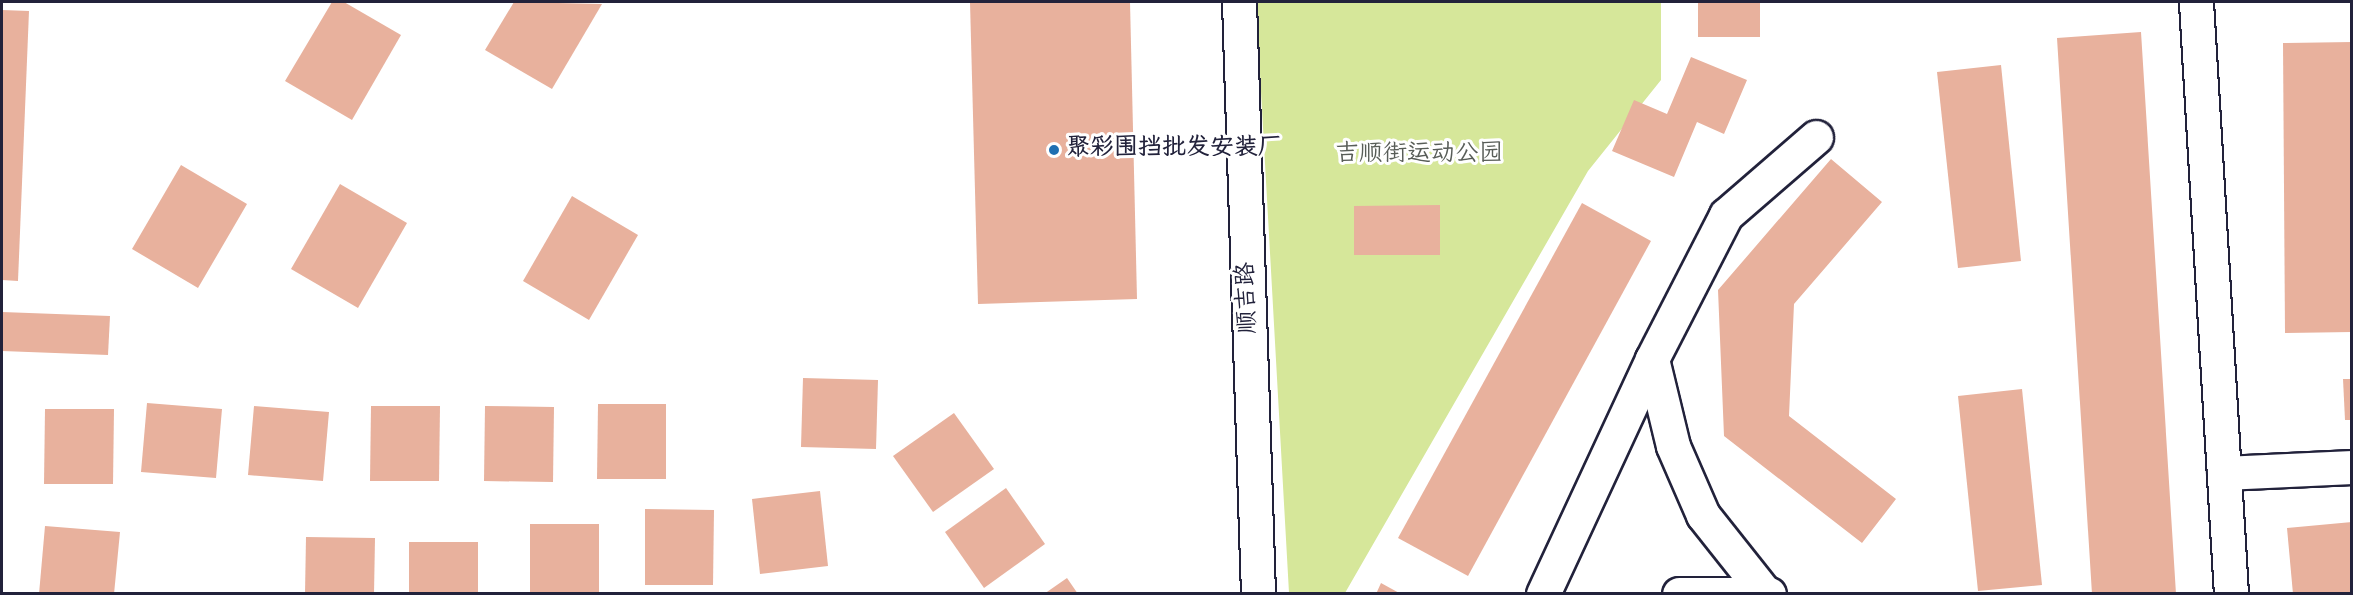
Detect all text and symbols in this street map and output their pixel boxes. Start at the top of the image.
place label: 聚彩围挡批发安装厂 [1066,136,1282,164]
park label: 吉顺街运动公园 [1335,142,1503,170]
marker: 聚彩围挡批发安装厂 [1047,143,1061,157]
street label: 顺吉路 [1233,262,1265,334]

